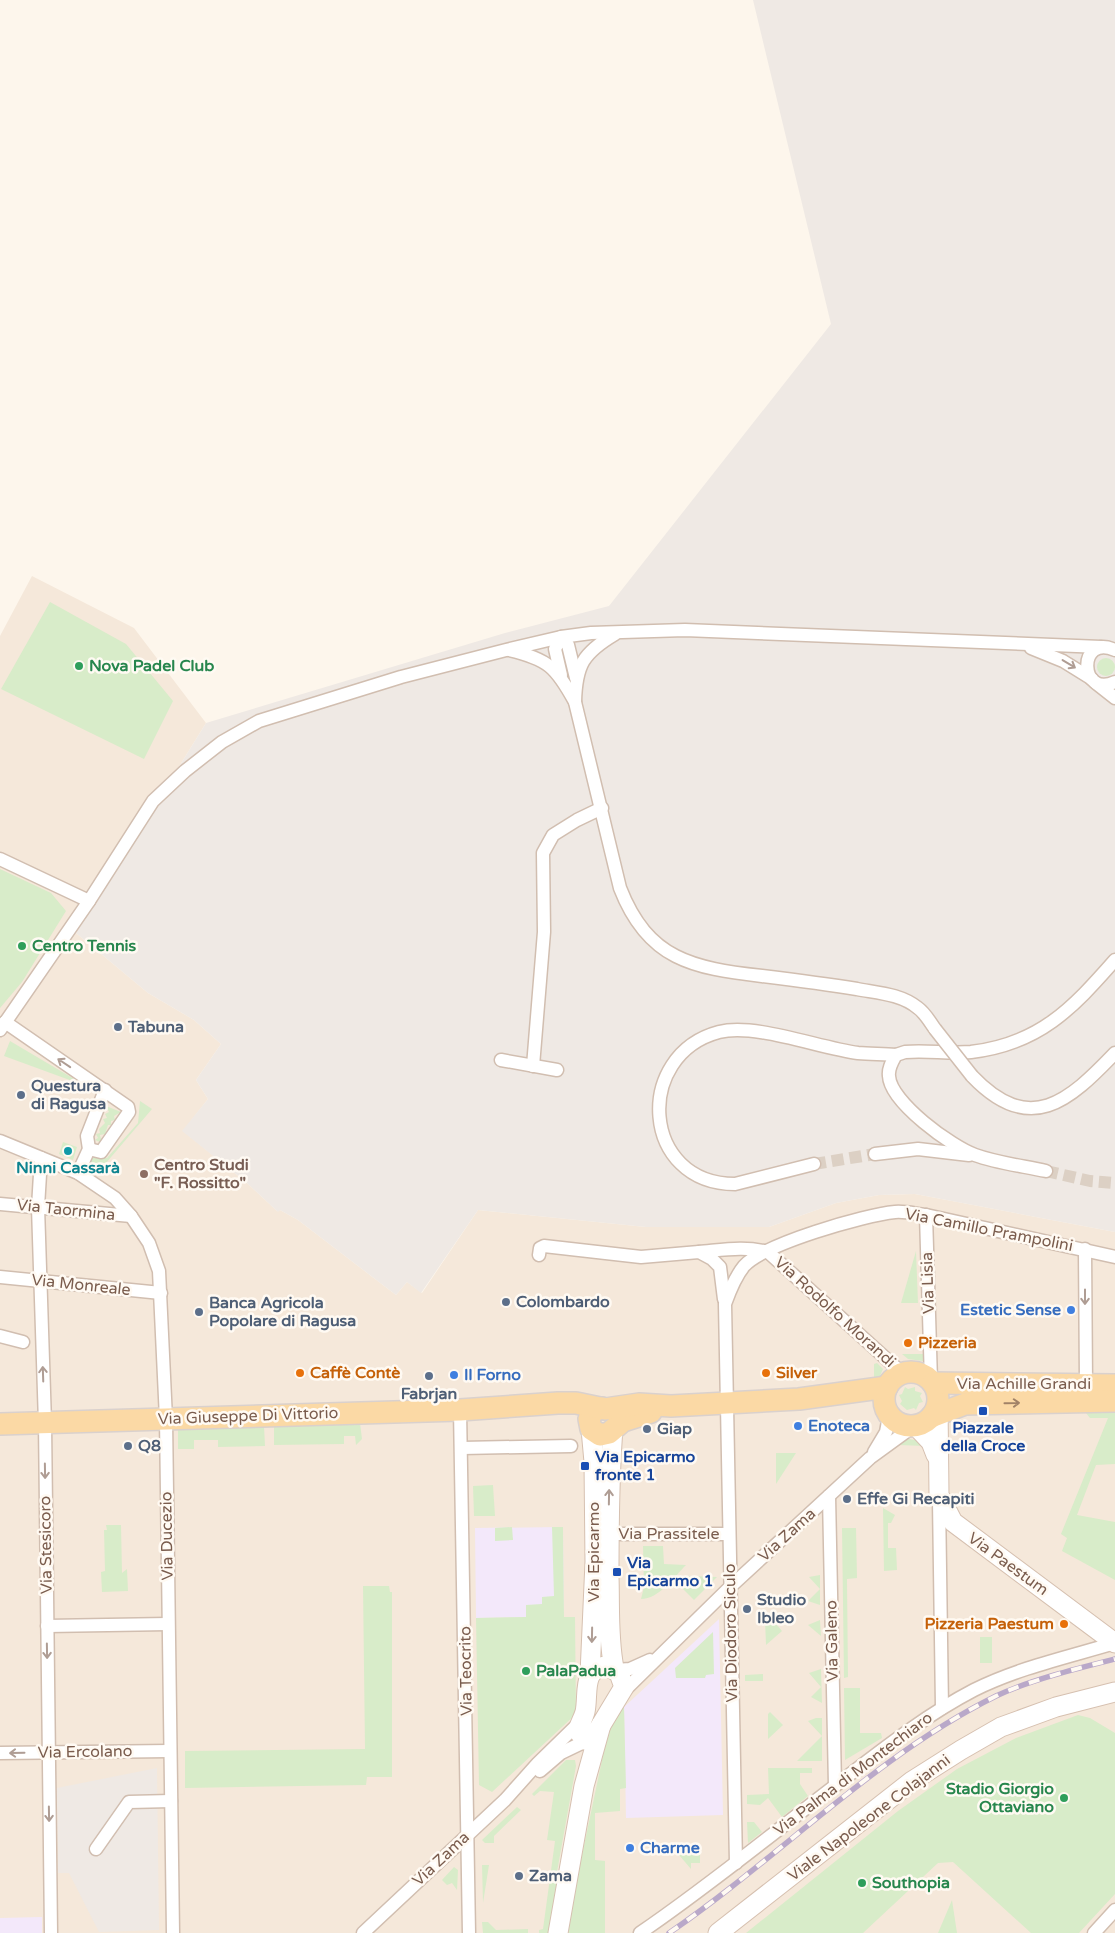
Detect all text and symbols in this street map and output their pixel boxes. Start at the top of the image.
place label: Nova Padel Club [89,656,214,676]
marker: Nova Padel Club [73,660,85,672]
one-way arrow [1062,660,1076,670]
place label: Centro Tennis [32,936,137,956]
marker: Centro Tennis [16,940,28,952]
place label: Tabuna [127,1017,184,1037]
marker: Tabuna [112,1021,124,1033]
one-way arrow [58,1058,72,1068]
place label: Questura di Ragusa [31,1076,106,1114]
marker: Questura di Ragusa [15,1089,27,1101]
marker: Ninni Cassarà [62,1145,74,1157]
place label: Centro Studi "F. Rossitto" [154,1155,249,1193]
place label: Ninni Cassarà [16,1158,120,1178]
marker: Centro Studi "F. Rossitto" [138,1168,150,1180]
street label: Via Taormina [16,1195,116,1225]
street label: Via Camillo Prampolini [903,1204,1075,1256]
street label: Via Rodolfo Morandi [770,1252,900,1372]
street label: Via Lisia [917,1252,939,1314]
street label: Via Monreale [30,1270,132,1300]
one-way arrow [1081,1289,1090,1305]
place label: Colombardo [516,1292,610,1312]
place label: Banca Agricola Popolare di Ragusa [209,1293,356,1331]
marker: Colombardo [500,1296,512,1308]
place label: Estetic Sense [960,1300,1061,1320]
marker: Estetic Sense [1065,1304,1077,1316]
marker: Banca Agricola Popolare di Ragusa [193,1306,205,1318]
place label: Pizzeria [918,1333,977,1353]
marker: Pizzeria [902,1337,914,1349]
place label: Caffè Contè [310,1363,400,1383]
place label: Silver [776,1363,818,1383]
place label: Il Forno [464,1365,521,1385]
one-way arrow [38,1366,48,1382]
marker: Caffè Contè [294,1367,306,1379]
marker: Silver [760,1367,772,1379]
marker: Il Forno [448,1369,460,1381]
marker: Fabrjan [423,1370,435,1382]
street label: Via Achille Grandi [957,1374,1091,1394]
place label: Fabrjan [401,1384,457,1404]
one-way arrow [1004,1398,1020,1408]
street label: Via Giuseppe Di Vittorio [157,1403,339,1429]
marker: Piazzale della Croce [977,1405,989,1417]
place label: Enoteca [808,1416,870,1436]
place label: Piazzale della Croce [941,1418,1025,1456]
place label: Giap [657,1419,692,1439]
marker: Enoteca [792,1420,804,1432]
marker: Giap [641,1423,653,1435]
place label: Q8 [138,1436,161,1456]
marker: Q8 [122,1440,134,1452]
place label: Via Epicarmo fronte 1 [594,1447,696,1485]
marker: Via Epicarmo fronte 1 [579,1460,591,1472]
one-way arrow [40,1463,50,1479]
place label: Effe Gi Recapiti [857,1489,975,1509]
one-way arrow [605,1490,614,1506]
street label: Via Ducezio [156,1491,178,1581]
marker: Effe Gi Recapiti [841,1493,853,1505]
street label: Via Stesicoro [35,1496,57,1594]
street label: Via Epicarmo [584,1502,604,1602]
street label: Via Zama [754,1504,820,1566]
street label: Via Prassitele [618,1524,720,1544]
street label: Via Paestum [964,1528,1052,1600]
place label: Via Epicarmo 1 [627,1553,713,1591]
street label: Via Diodoro Siculo [720,1563,742,1703]
marker: Via Epicarmo 1 [611,1566,623,1578]
place label: Studio Ibleo [757,1590,806,1628]
street label: Via Galeno [821,1600,843,1682]
marker: Studio Ibleo [741,1603,753,1615]
place label: Pizzeria Paestum [925,1614,1054,1634]
marker: Pizzeria Paestum [1058,1618,1070,1630]
street label: Via Teocrito [455,1626,477,1716]
one-way arrow [588,1627,597,1643]
one-way arrow [42,1643,52,1659]
place label: PalaPadua [536,1661,616,1681]
marker: PalaPadua [520,1665,532,1677]
street label: Via Palma di Montechiaro [770,1708,936,1840]
street label: Via Ercolano [37,1741,133,1763]
one-way arrow [9,1748,25,1758]
street label: Viale Napoleone Colajanni [784,1750,954,1886]
place label: Stadio Giorgio Ottaviano [946,1779,1054,1817]
marker: Stadio Giorgio Ottaviano [1058,1792,1070,1804]
one-way arrow [44,1806,54,1822]
street label: Via Zama [408,1827,474,1891]
place label: Charme [640,1838,700,1858]
marker: Charme [624,1842,636,1854]
place label: Zama [529,1866,572,1886]
marker: Zama [513,1870,525,1882]
place label: Southopia [872,1873,950,1893]
marker: Southopia [856,1877,868,1889]

